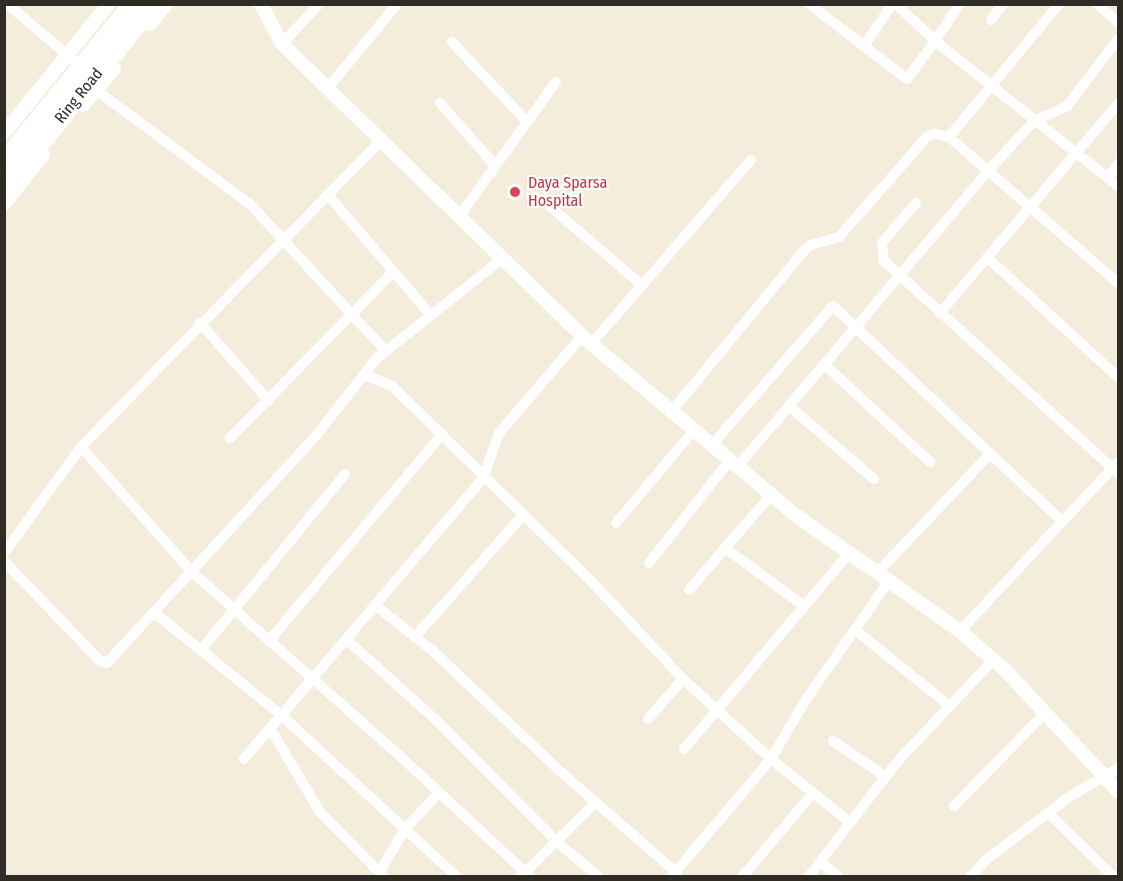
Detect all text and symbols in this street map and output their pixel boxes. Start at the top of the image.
street label: Ring Road [51,64,107,128]
place label: Daya Sparsa Hospital [528,173,607,211]
marker: Daya Sparsa Hospital [506,183,524,201]

